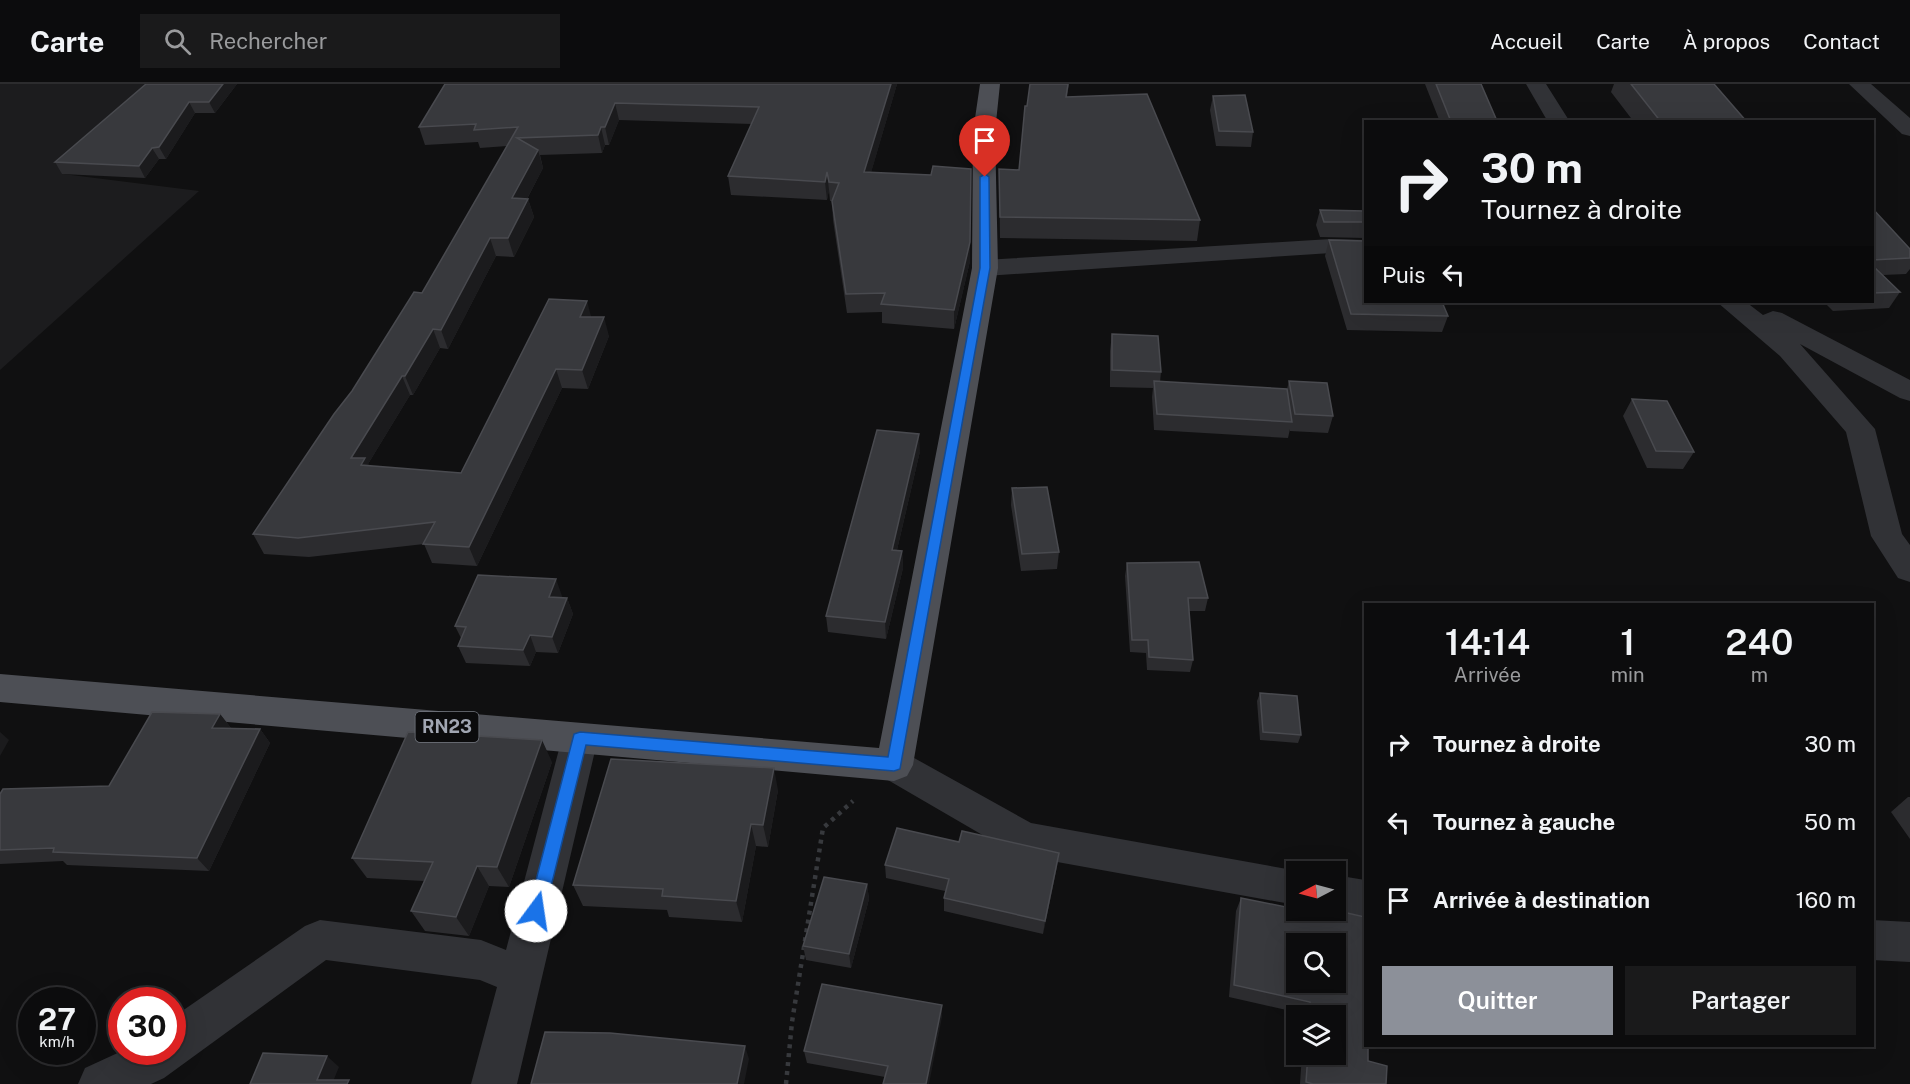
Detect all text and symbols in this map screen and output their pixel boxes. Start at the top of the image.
search box [140,14,560,68]
text: Carte [30,25,104,58]
icon: search [161,25,194,58]
text: Rechercher [209,28,327,54]
text: Accueil [1490,29,1563,54]
text: Carte [1596,29,1650,54]
text: À propos [1683,29,1770,54]
text: Contact [1803,29,1880,54]
pin [959,115,1010,177]
icon: arrive [968,124,1001,157]
text: 30 m [1481,143,1583,192]
icon: right [1382,144,1460,222]
text: Tournez à droite [1481,193,1682,225]
icon: left [1437,258,1470,291]
text: Puis [1382,262,1425,288]
text: 14:14 [1445,621,1530,663]
text: 1 [1620,621,1635,663]
text: 240 [1725,621,1793,663]
text: Arrivée [1454,663,1521,687]
text: min [1611,663,1645,687]
text: m [1751,663,1768,687]
road number: RN23 [416,712,478,742]
icon: right [1382,728,1415,761]
text: Tournez à droite [1433,731,1601,757]
text: 30 m [1804,731,1856,757]
icon: left [1382,806,1415,839]
text: Tournez à gauche [1433,809,1615,835]
text: 50 m [1804,809,1856,835]
north arrow [1286,861,1346,921]
map controls [1286,861,1346,1065]
position arrow [504,879,568,943]
icon: arrive [1382,884,1415,917]
text: Arrivée à destination [1433,887,1650,913]
text: 160 m [1796,887,1856,913]
button: search [1286,933,1346,993]
button: Quitter [1382,966,1613,1035]
button: Partager [1625,966,1856,1035]
speed limit sign: 30 [108,987,186,1065]
text: 27 [38,1001,76,1037]
button: layers [1286,1005,1346,1065]
text: km/h [39,1033,75,1050]

